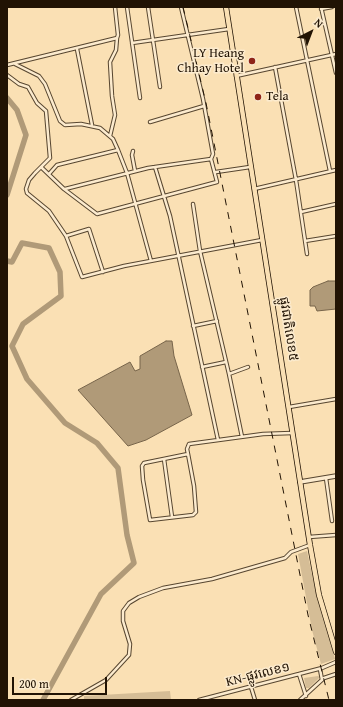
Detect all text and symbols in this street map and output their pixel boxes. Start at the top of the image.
north arrow [291,12,331,52]
text: N [311,15,327,31]
place label: LY Heang Chhay Hotel [177,46,244,77]
marker: LY Heang Chhay Hotel [247,56,257,66]
place label: Tela [266,89,289,105]
marker: Tela [253,92,263,102]
street label: ផ្លូវជាតិលេខ៥ [275,296,301,362]
street label: KN-ផ្លូវលេខ១ [224,660,292,690]
scale bar [14,669,109,695]
text: 200 m [19,675,49,692]

